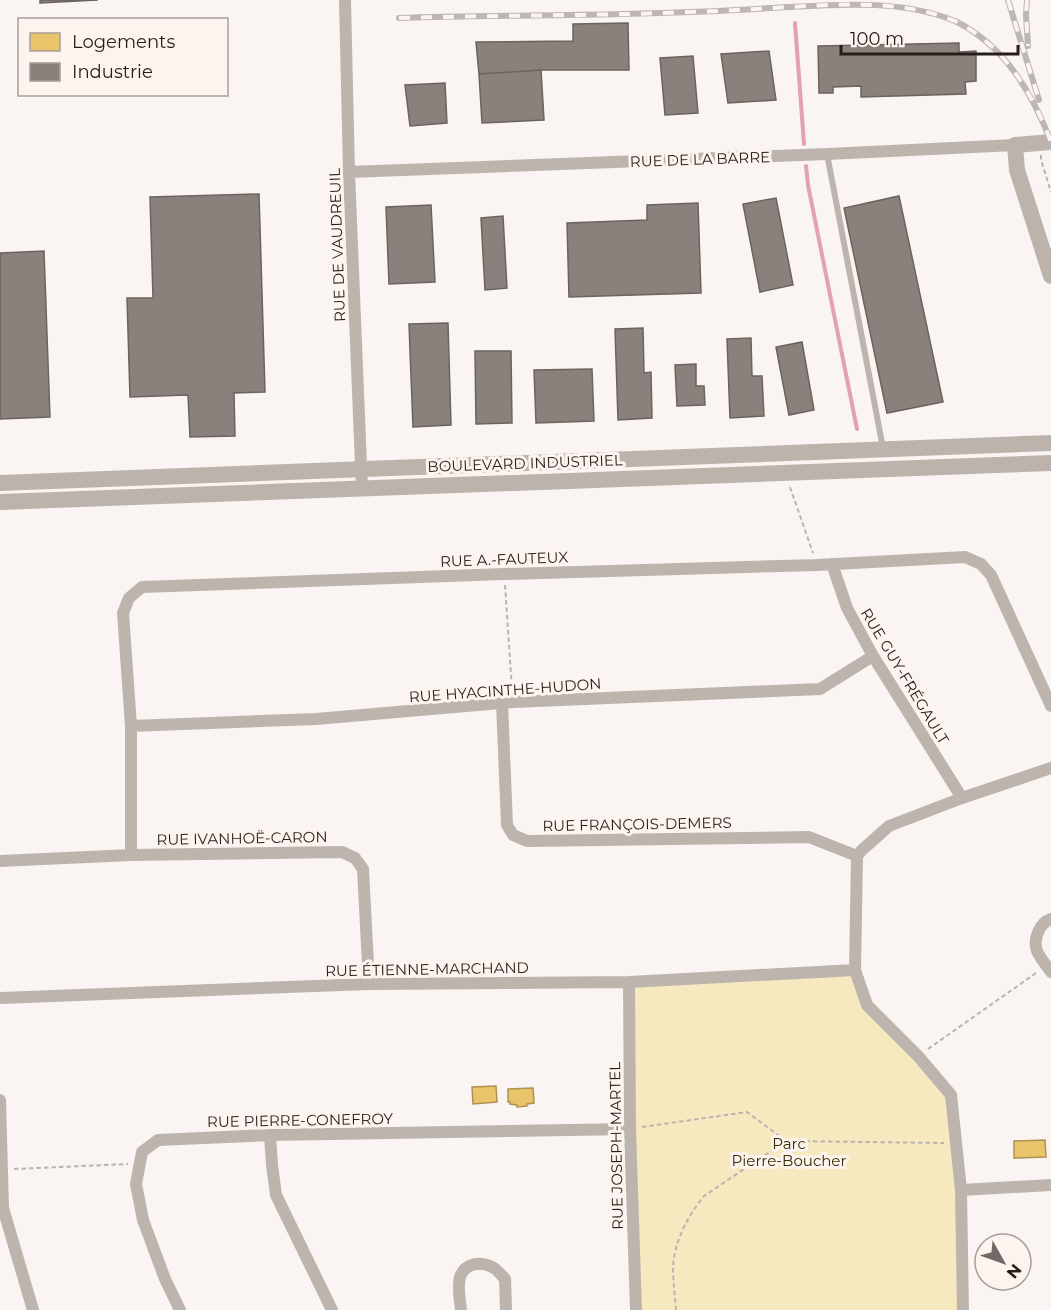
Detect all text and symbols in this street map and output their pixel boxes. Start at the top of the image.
legend [18,18,228,96]
scale bar [841,18,1018,56]
text: 100 m [850,28,904,50]
text: Logements [72,31,175,53]
text: Industrie [72,61,153,83]
street label: RUE DE LA BARRE [630,147,770,171]
street label: RUE DE VAUDREUIL [325,168,349,322]
street label: BOULEVARD INDUSTRIEL [427,450,623,476]
street label: RUE A.-FAUTEUX [440,547,569,571]
street label: RUE GUY-FRÉGAULT [857,604,953,748]
street label: RUE HYACINTHE-HUDON [408,674,602,706]
street label: RUE FRANÇOIS-DEMERS [542,813,732,835]
street label: RUE IVANHOË-CARON [156,827,328,849]
street label: RUE ÉTIENNE-MARCHAND [325,958,529,980]
street label: RUE JOSEPH-MARTEL [605,1062,627,1230]
street label: RUE PIERRE-CONEFROY [207,1109,394,1131]
park label: Parc Pierre-Boucher [732,1134,846,1170]
north arrow [973,1232,1033,1292]
text: N [1003,1260,1026,1282]

